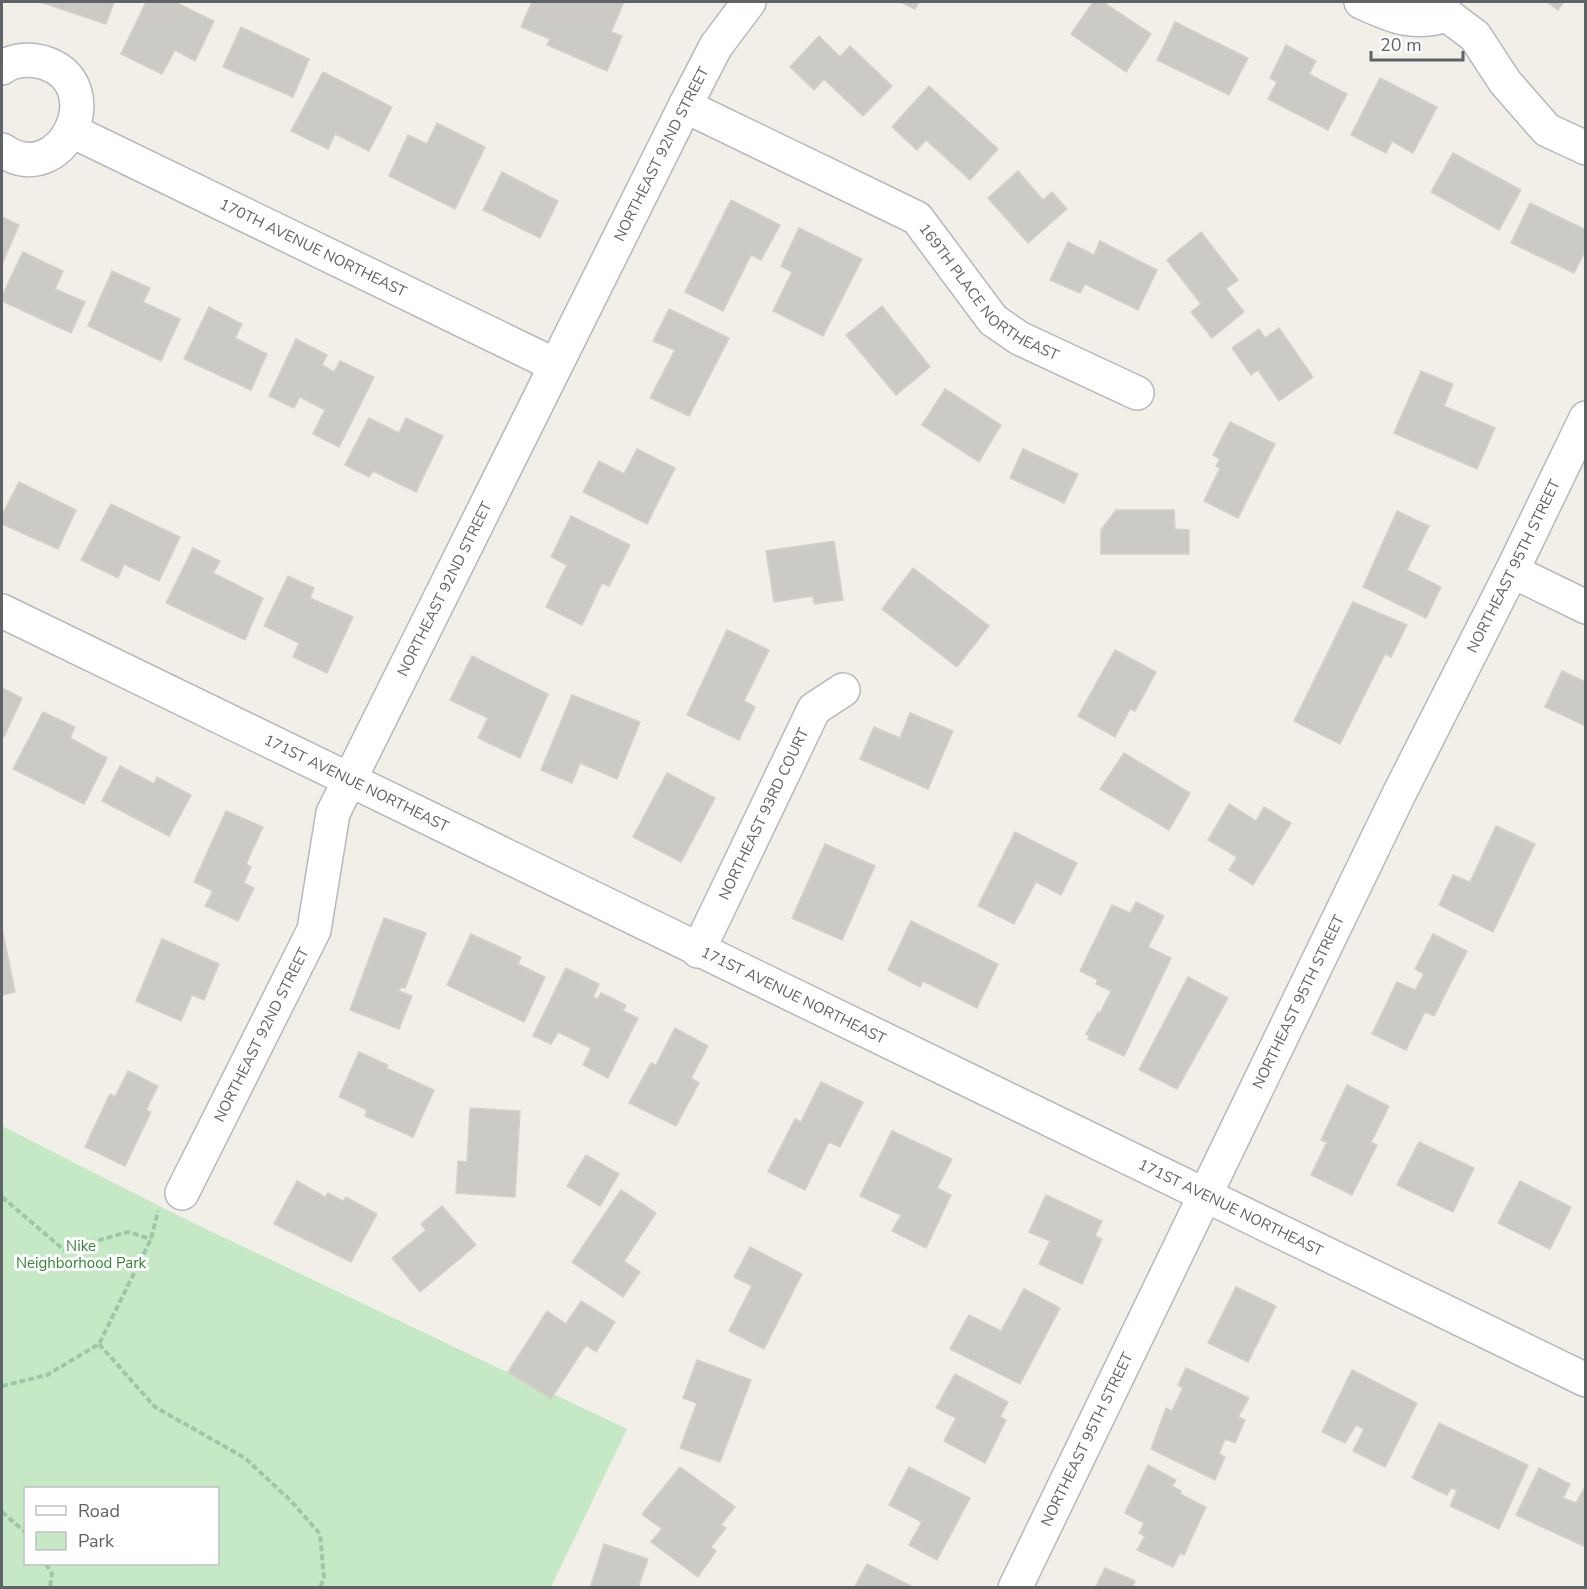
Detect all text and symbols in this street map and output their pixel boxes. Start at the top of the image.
scale bar [1371,24,1462,62]
text: 20 m [1380,33,1422,57]
street label: NORTHEAST 92ND STREET [609,63,714,245]
street label: 170TH AVENUE NORTHEAST [216,194,410,302]
street label: 169TH PLACE NORTHEAST [914,219,1062,365]
street label: NORTHEAST 95TH STREET [1462,476,1565,656]
street label: NORTHEAST 92ND STREET [393,498,496,680]
street label: NORTHEAST 93RD COURT [714,725,813,903]
street label: 171ST AVENUE NORTHEAST [261,730,452,836]
street label: NORTHEAST 95TH STREET [1248,912,1349,1092]
street label: 171ST AVENUE NORTHEAST [698,942,889,1049]
street label: NORTHEAST 92ND STREET [209,944,314,1125]
street label: 171ST AVENUE NORTHEAST [1135,1154,1327,1261]
park label: Nike Neighborhood Park [16,1236,147,1273]
street label: NORTHEAST 95TH STREET [1036,1349,1137,1530]
legend [24,1487,219,1565]
text: Road [78,1499,120,1523]
text: Park [78,1529,115,1553]

